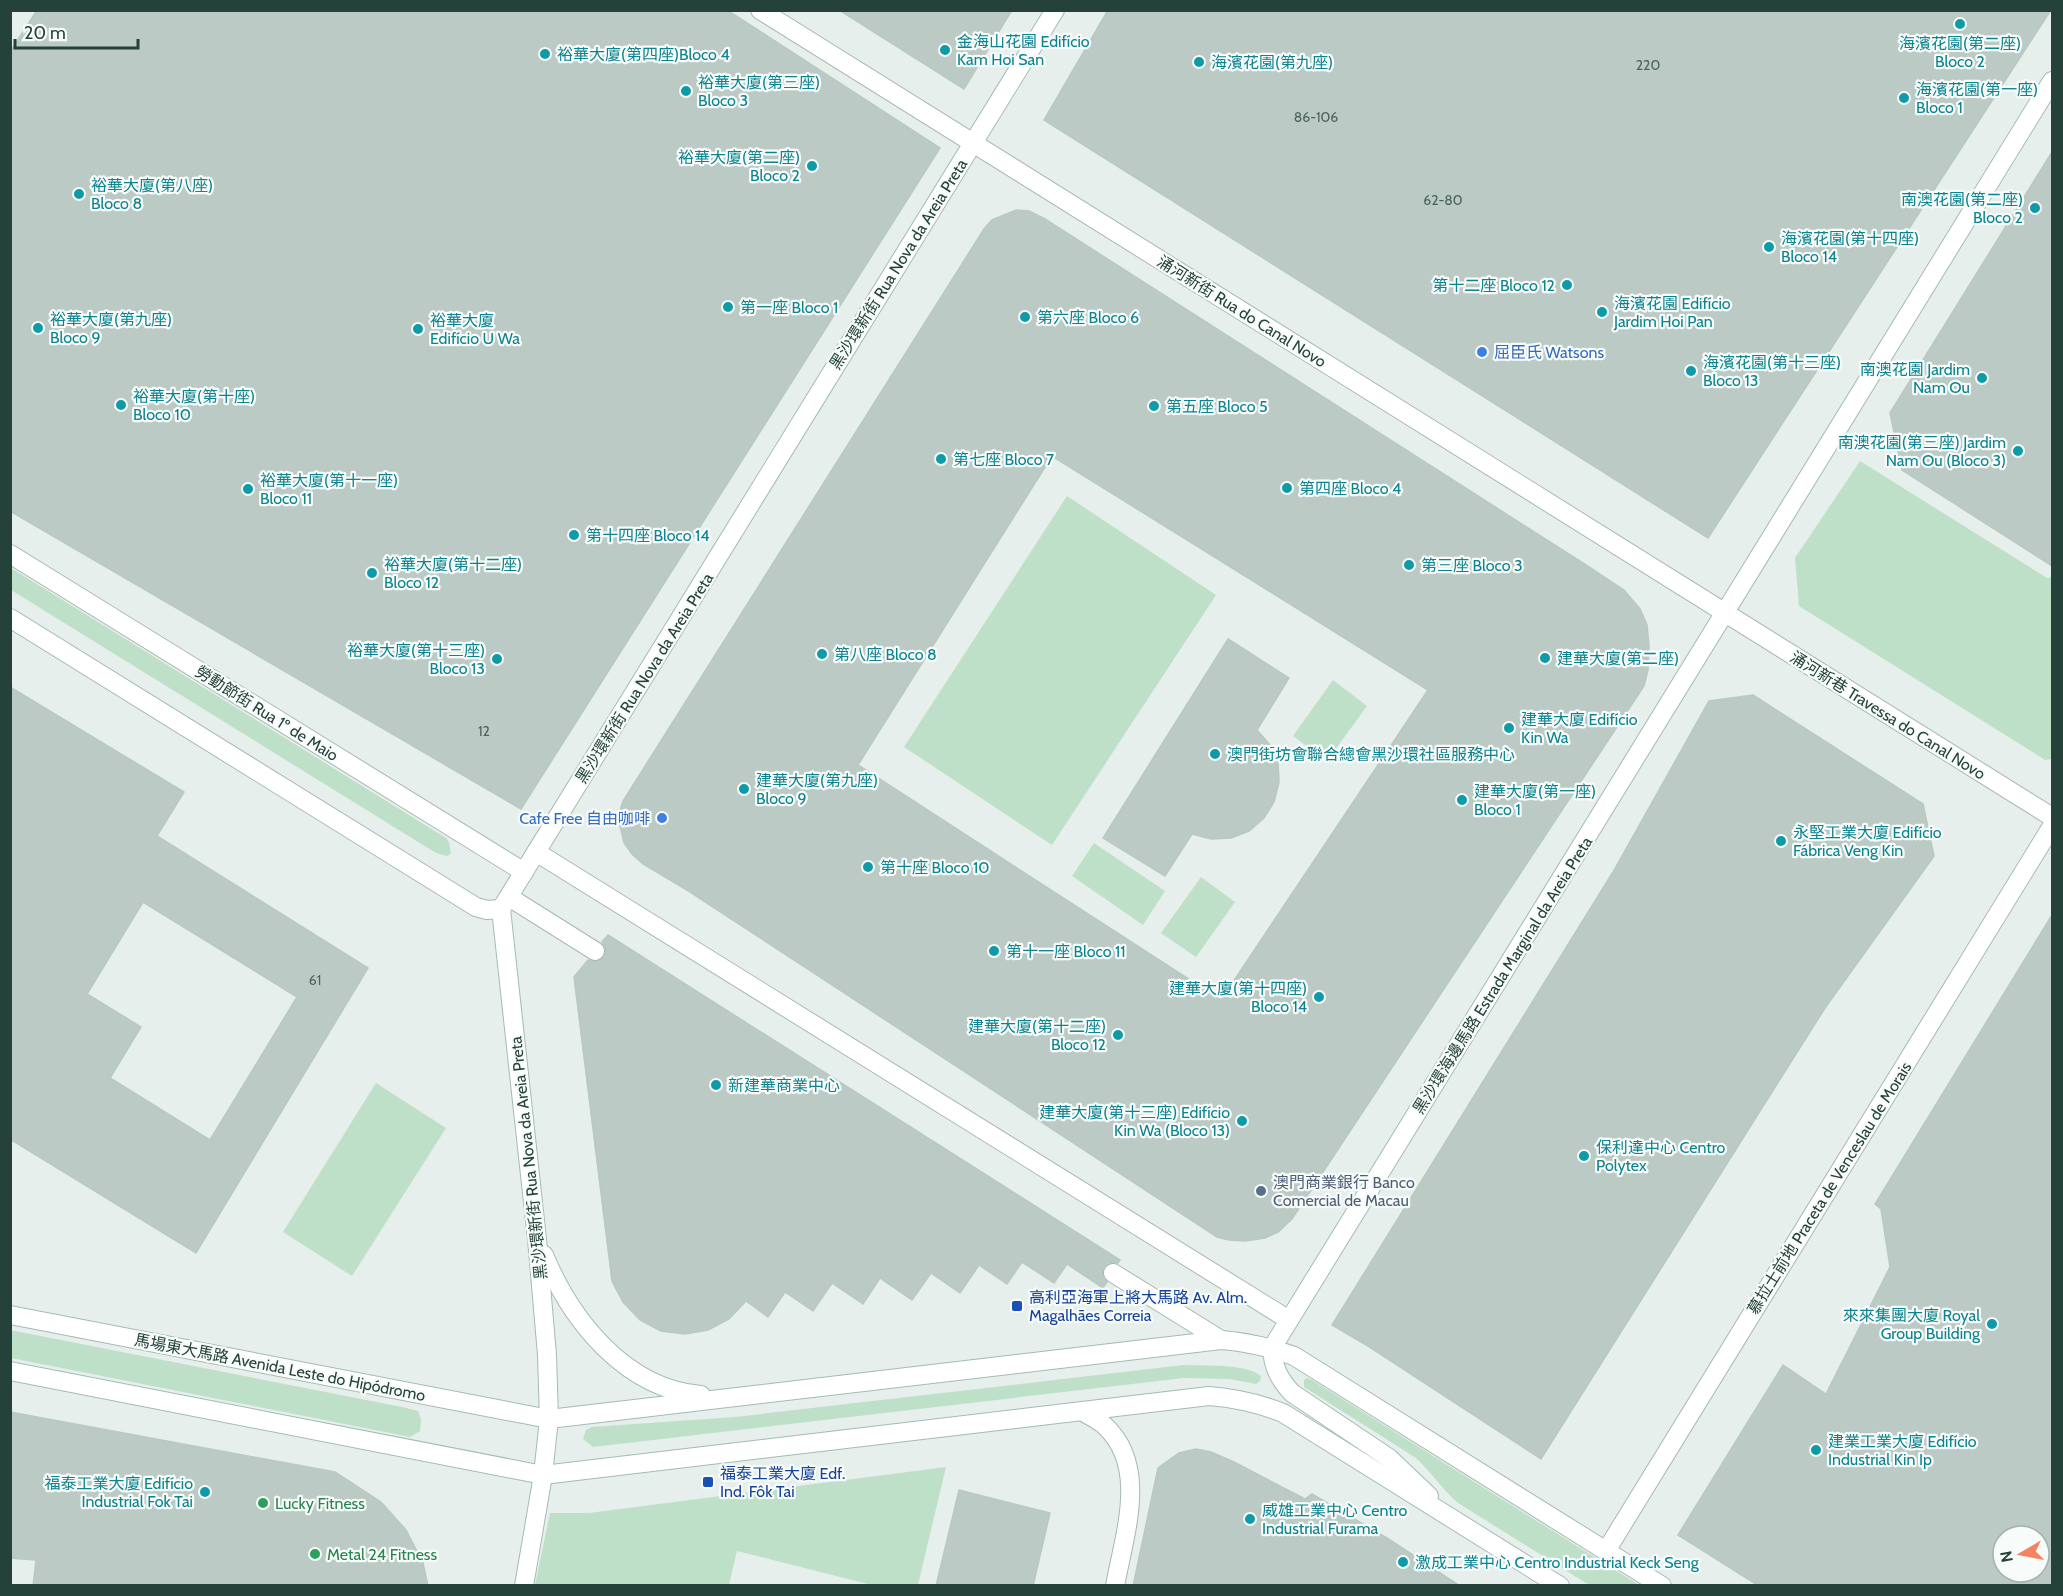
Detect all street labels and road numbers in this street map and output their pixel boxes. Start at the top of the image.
street label: 黑沙環新街 Rua Nova da Areia Preta [826,155,971,373]
street label: 涌河新街 Rua do Canal Novo [1154,251,1330,371]
street label: 黑沙環新街 Rua Nova da Areia Preta [572,569,717,787]
street label: 涌河新巷 Travessa do Canal Novo [1787,647,1989,784]
street label: 勞動節街 Rua 1º de Maio [192,662,342,765]
street label: 黑沙環海邊馬路 Estrada Marginal da Areia Preta [1409,833,1596,1117]
street label: 黑沙環新街 Rua Nova da Areia Preta [506,1035,551,1280]
street label: 慕拉士前地 Praceta de Venceslau de Morais [1743,1058,1916,1318]
street label: 馬場東大馬路 Avenida Leste do Hipódromo [133,1330,427,1405]

